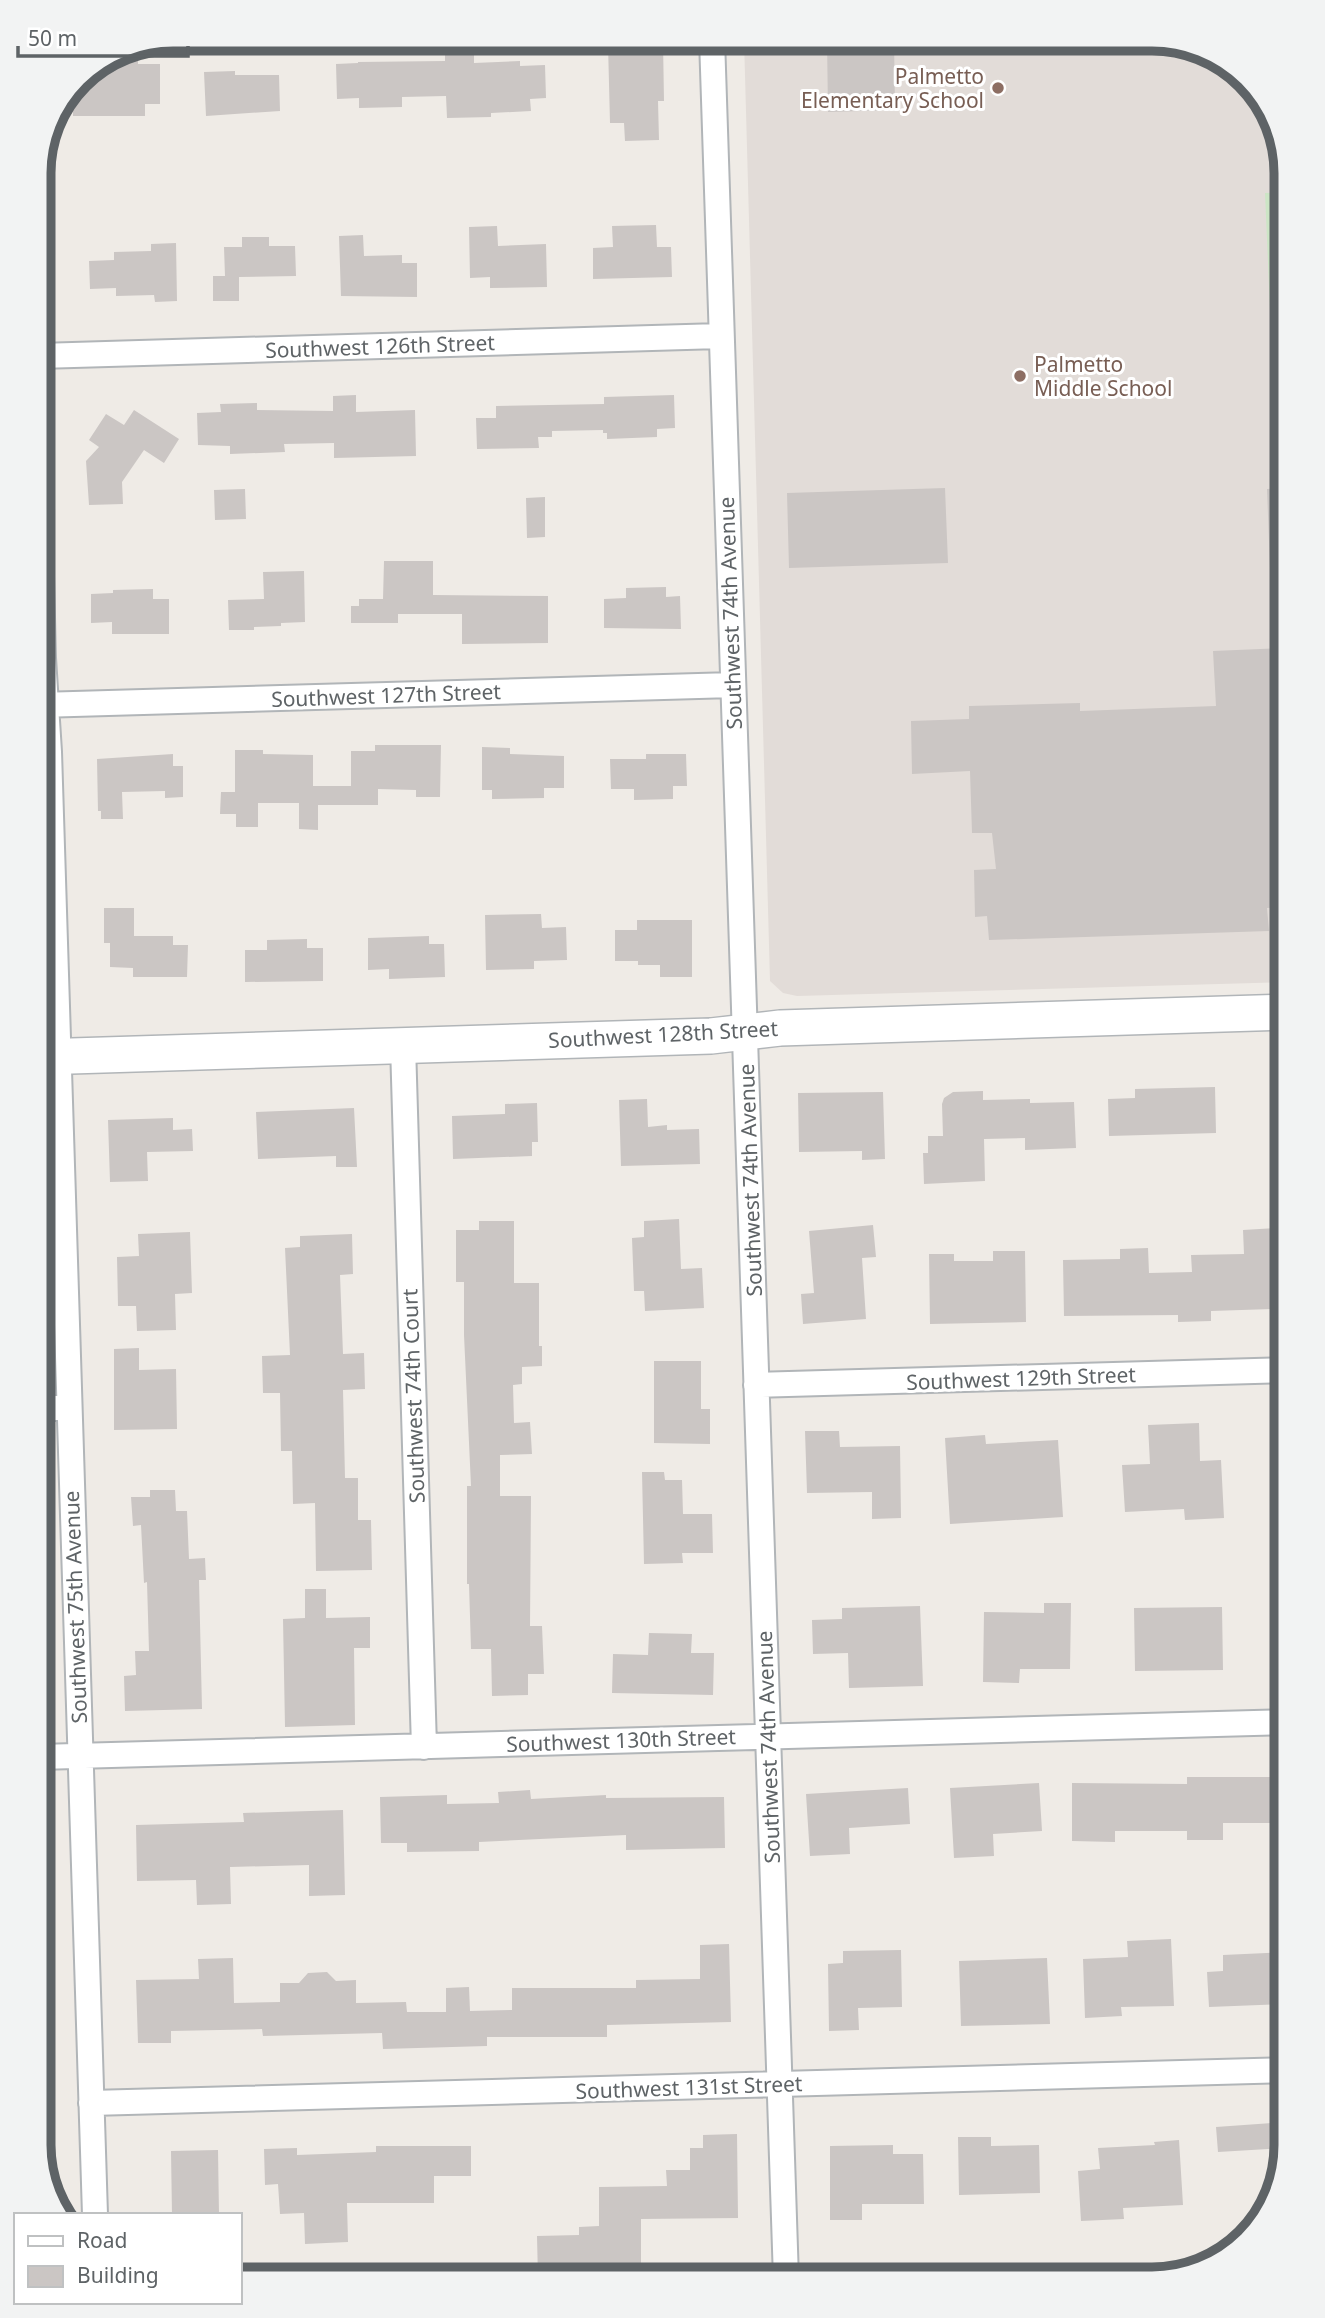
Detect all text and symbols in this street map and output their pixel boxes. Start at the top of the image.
scale bar [18,14,187,58]
text: 50 m [28,24,77,52]
place label: Palmetto Elementary School [801,62,984,114]
marker: Palmetto Elementary School [990,80,1006,96]
street label: Southwest 126th Street [265,328,496,364]
place label: Palmetto Middle School [1034,350,1172,402]
marker: Palmetto Middle School [1012,368,1028,384]
street label: Southwest 74th Avenue [712,496,748,730]
street label: Southwest 127th Street [271,677,502,713]
street label: Southwest 128th Street [547,1014,779,1054]
street label: Southwest 74th Avenue [732,1063,768,1297]
street label: Southwest 74th Court [395,1288,431,1504]
street label: Southwest 129th Street [906,1360,1137,1396]
street label: Southwest 75th Avenue [57,1490,93,1724]
street label: Southwest 74th Avenue [750,1630,786,1864]
street label: Southwest 130th Street [506,1722,737,1758]
street label: Southwest 131st Street [575,2069,803,2105]
legend [14,2213,242,2304]
text: Road [77,2226,127,2254]
text: Building [77,2261,159,2289]

